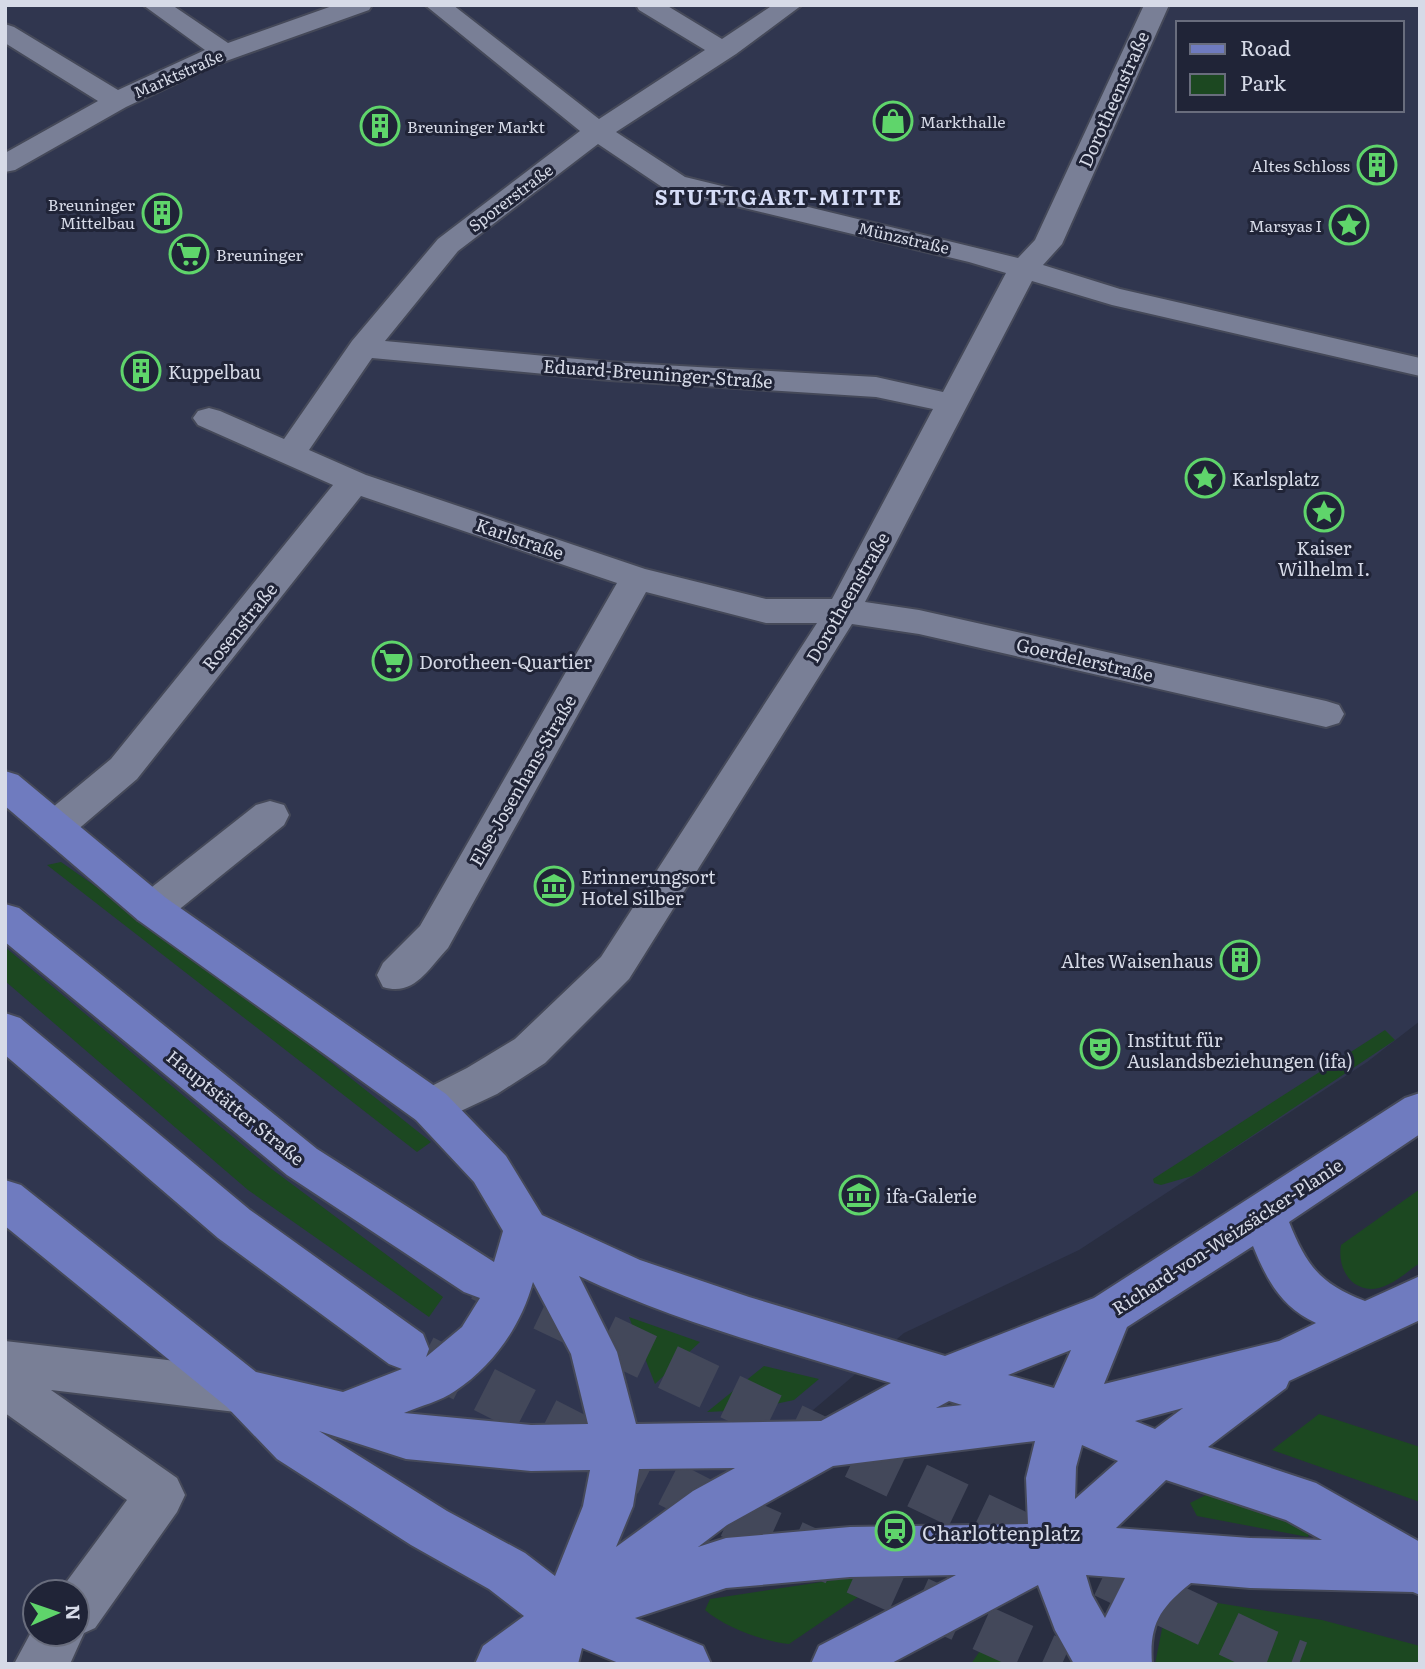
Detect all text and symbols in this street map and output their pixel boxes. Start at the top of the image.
legend [1176,21,1404,112]
street label: Dorotheenstraße [1071,27,1155,171]
text: Road [1240,31,1291,62]
street label: Marktstraße [129,43,227,103]
text: Park [1240,66,1286,97]
shop icon: Markthalle [872,100,914,142]
building icon: Breuninger Markt [359,105,401,147]
place label: Markthalle [920,109,1006,133]
place label: Breuninger Markt [407,114,545,138]
building icon: Altes Schloss [1356,144,1398,186]
place label: Altes Schloss [1251,153,1350,177]
street label: Sporerstraße [463,157,557,237]
district label: STUTTGART-MITTE [655,180,903,211]
place label: Breuninger Mittelbau [48,192,135,234]
building icon: Breuninger Mittelbau [141,192,183,234]
place icon: Marsyas I [1328,204,1370,246]
place label: Marsyas I [1249,213,1322,237]
street label: Münzstraße [856,215,952,259]
supermarket icon: Breuninger [168,233,210,275]
place label: Breuninger [216,242,304,266]
building icon: Kuppelbau [120,350,162,392]
street label: Eduard-Breuninger-Straße [542,352,774,394]
place label: Kuppelbau [168,358,261,385]
place icon: Karlsplatz [1184,457,1226,499]
place label: Karlsplatz [1232,465,1319,492]
place icon: Kaiser Wilhelm I. [1303,491,1345,533]
street label: Karlstraße [472,510,568,566]
street label: Dorotheenstraße [799,527,895,667]
place label: Kaiser Wilhelm I. [1278,534,1370,582]
street label: Rosenstraße [195,576,283,676]
street label: Goerdelerstraße [1014,630,1156,688]
supermarket icon: Dorotheen-Quartier [371,640,413,682]
place label: Dorotheen-Quartier [419,648,592,675]
street label: Else-Josenhans-Straße [462,689,582,871]
place label: Erinnerungsort Hotel Silber [581,863,716,911]
museum icon: Erinnerungsort Hotel Silber [533,865,575,907]
building icon: Altes Waisenhaus [1219,939,1261,981]
place label: Altes Waisenhaus [1061,947,1213,974]
place label: Institut für Auslandsbeziehungen (ifa) [1127,1026,1353,1074]
theatre icon: Institut für Auslandsbeziehungen (ifa) [1079,1028,1121,1070]
street label: Hauptstätter Straße [161,1043,311,1171]
street label: Richard-von-Weizsäcker-Planie [1106,1151,1348,1321]
museum icon: ifa-Galerie [838,1174,880,1216]
place label: ifa-Galerie [886,1182,977,1209]
station icon: Charlottenplatz [874,1510,916,1552]
place label: Charlottenplatz [922,1516,1080,1547]
north arrow [21,1578,91,1648]
text: N [60,1604,88,1621]

